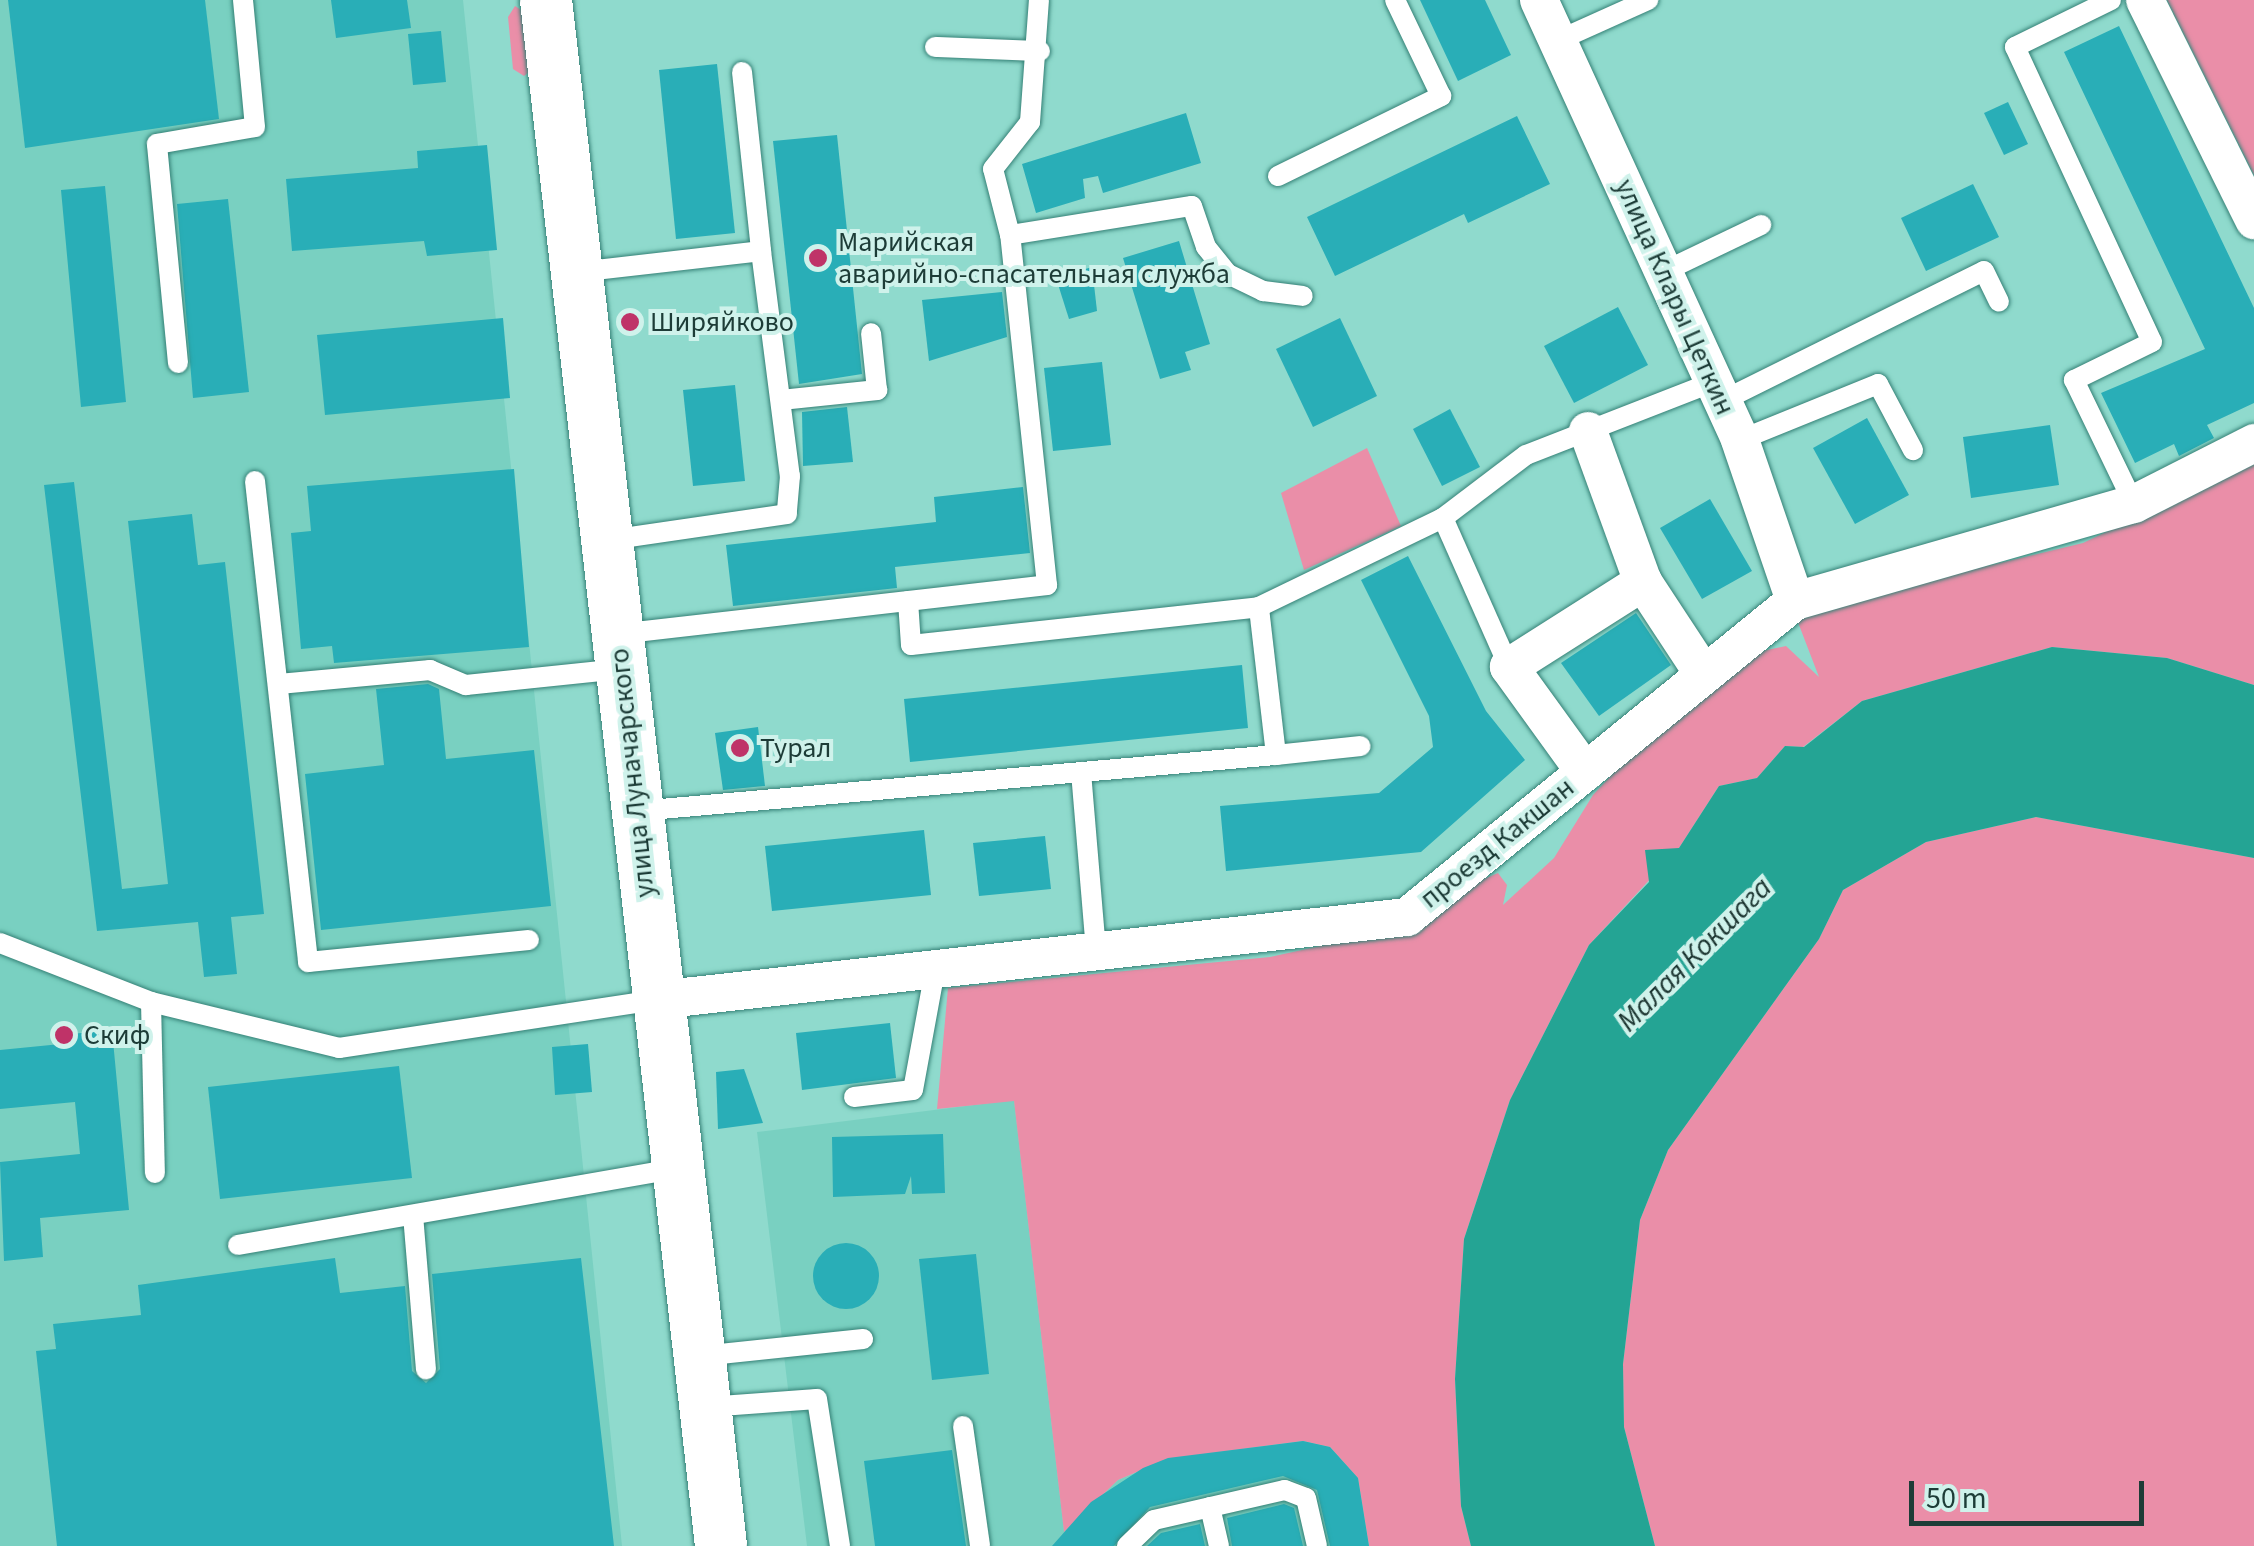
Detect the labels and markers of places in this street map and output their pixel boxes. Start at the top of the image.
place label: Марийская аварийно-спасательная служба [838,225,1230,291]
marker: Марийская аварийно-спасательная служба [807,247,829,269]
place label: Ширяйково [650,305,794,339]
marker: Ширяйково [619,311,641,333]
place label: Турал [760,731,831,765]
marker: Турал [729,737,751,759]
place label: Скиф [84,1018,150,1052]
marker: Скиф [53,1024,75,1046]

